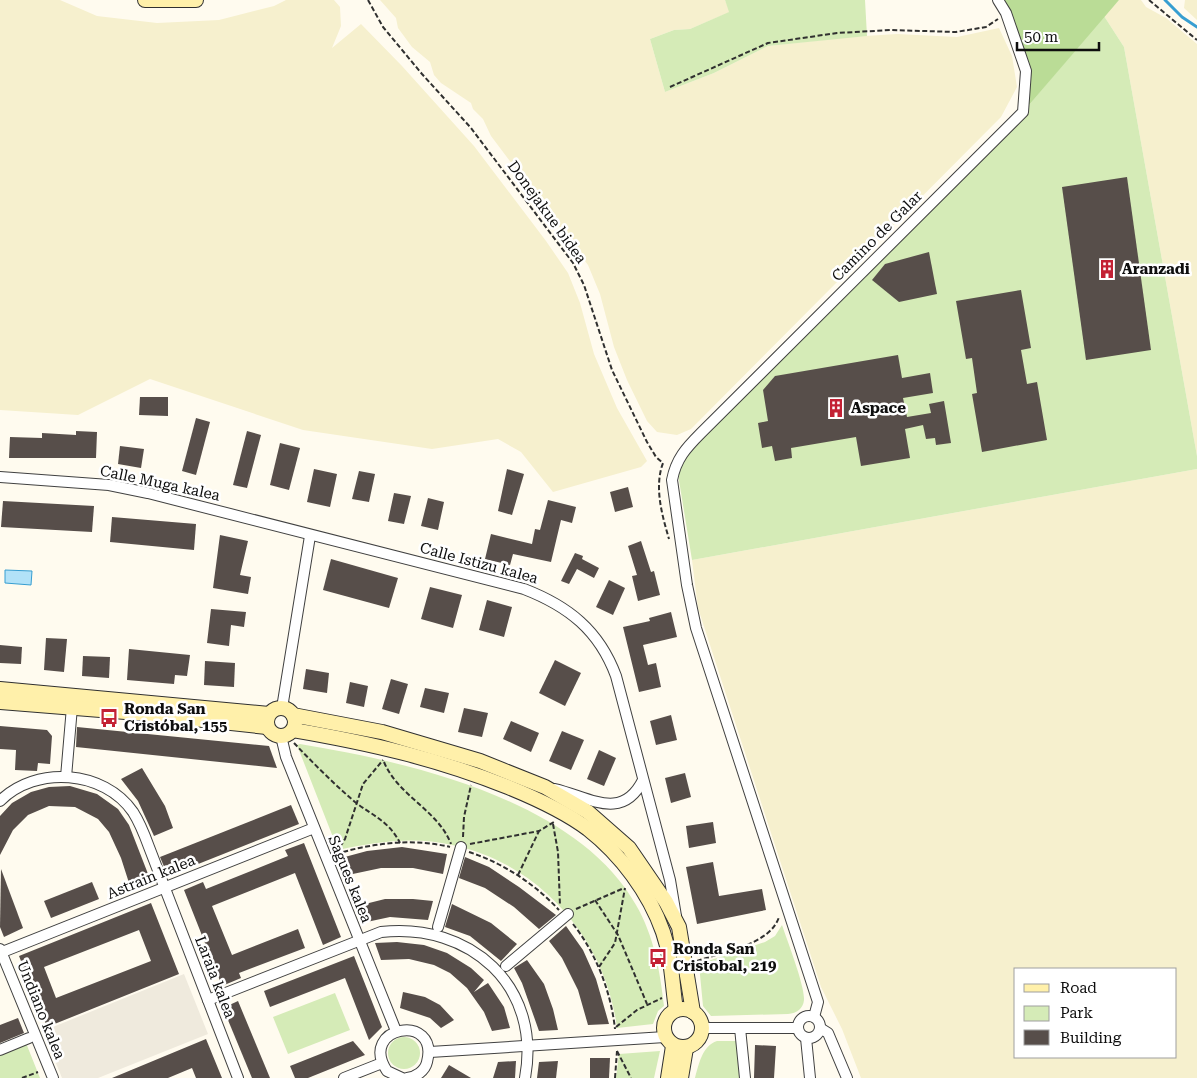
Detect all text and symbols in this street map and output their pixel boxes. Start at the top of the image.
scale bar [1017,20,1100,52]
text: 50 m [1024,28,1059,46]
street label: Donejakue bidea [504,157,590,267]
street label: Camino de Galar [828,187,926,285]
building icon: Aranzadi [1096,258,1118,280]
place label: Aranzadi [1122,260,1190,278]
building icon: Aspace [825,397,847,419]
place label: Aspace [851,399,906,417]
street label: Calle Muga kalea [98,462,222,504]
street label: Calle Istizu kalea [418,539,540,587]
place label: Ronda San Cristóbal, 155 [124,700,227,735]
bus stop icon: Ronda San Cristóbal, 155 [98,707,120,729]
street label: Sagues kalea [324,833,376,925]
street label: Astrain kalea [104,851,198,903]
street label: Laraia kalea [191,933,239,1021]
place label: Ronda San Cristobal, 219 [673,940,777,975]
bus stop icon: Ronda San Cristobal, 219 [647,947,669,969]
street label: Undiano kalea [13,958,69,1062]
legend [1014,968,1177,1058]
text: Road [1060,979,1097,997]
text: Park [1060,1004,1094,1022]
text: Building [1060,1029,1122,1047]

